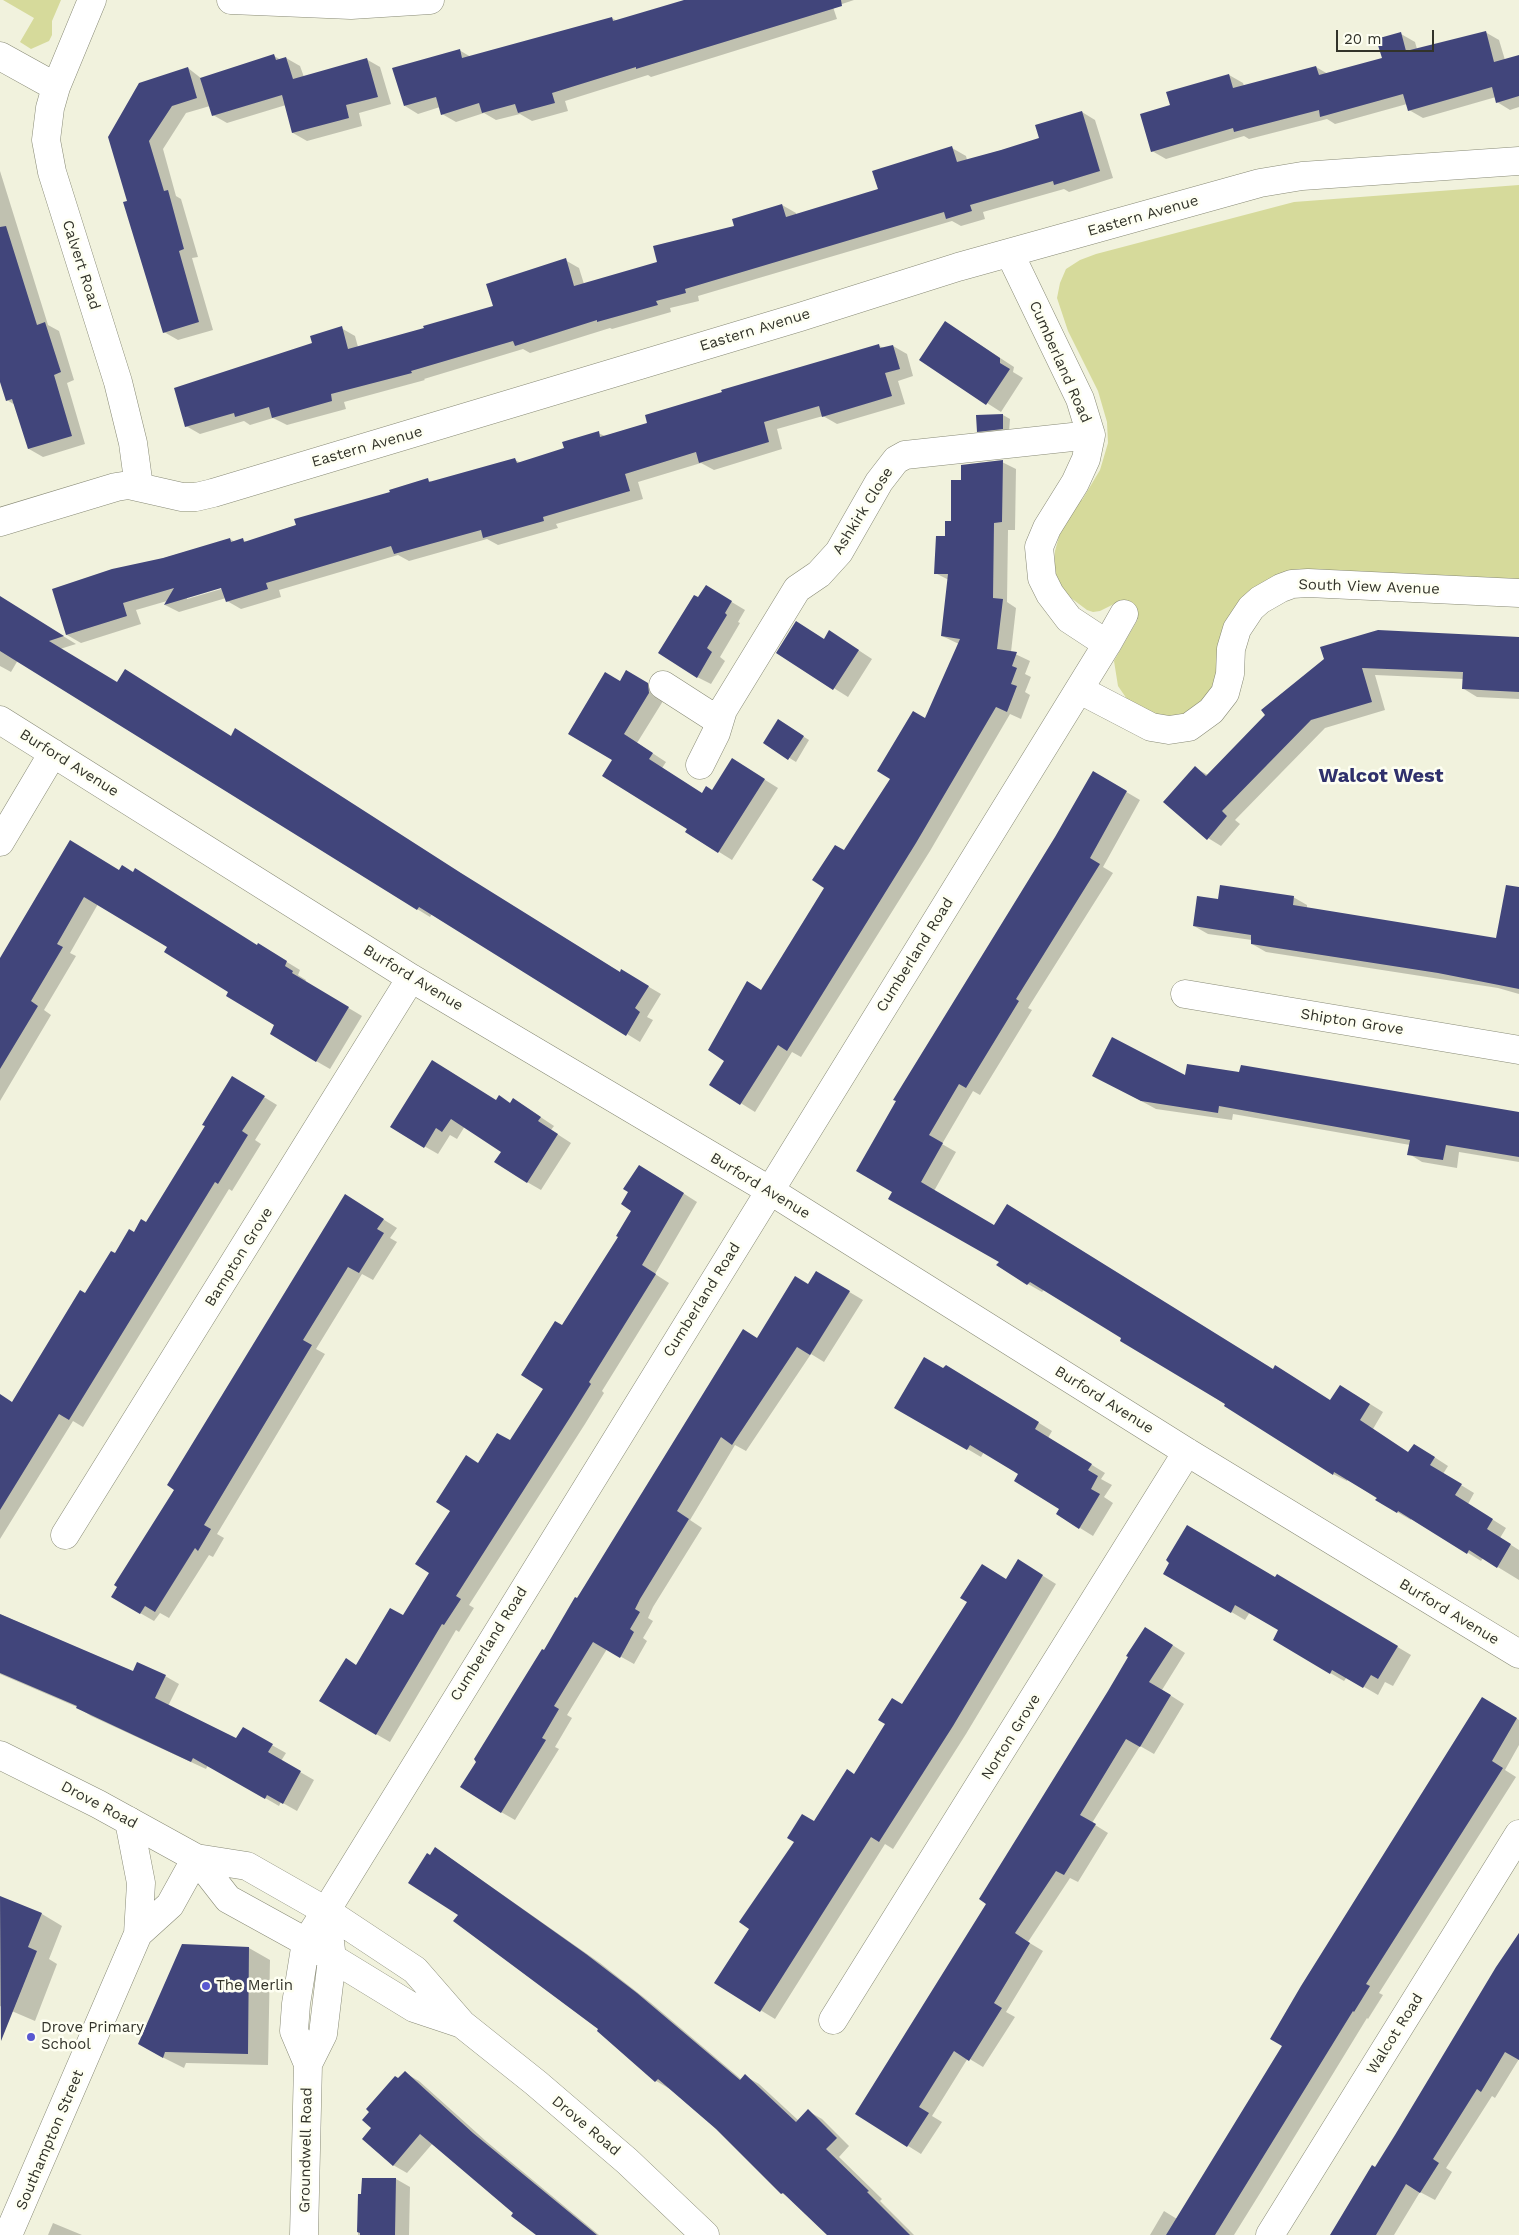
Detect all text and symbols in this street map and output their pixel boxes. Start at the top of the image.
scale bar [1339,20,1436,52]
text: 20 m [1344,30,1382,48]
street label: Eastern Avenue [1085,192,1201,240]
street label: Calvert Road [58,218,104,312]
street label: Cumberland Road [1025,298,1095,426]
street label: Eastern Avenue [698,305,812,355]
street label: Eastern Avenue [309,423,425,471]
street label: Ashkirk Close [829,464,897,558]
street label: South View Avenue [1298,576,1440,598]
street label: Burford Avenue [16,725,122,801]
district label: Walcot West [1319,764,1443,788]
street label: Cumberland Road [873,894,957,1016]
street label: Burford Avenue [360,941,466,1015]
street label: Shipton Grove [1299,1005,1405,1039]
street label: Burford Avenue [707,1149,813,1223]
street label: Bampton Grove [201,1204,277,1310]
street label: Cumberland Road [660,1239,744,1361]
street label: Burford Avenue [1051,1362,1157,1438]
street label: Burford Avenue [1396,1575,1502,1649]
street label: Cumberland Road [447,1583,531,1705]
street label: Norton Grove [978,1691,1044,1783]
street label: Drove Road [58,1777,140,1833]
place label: The Merlin [216,1977,293,1995]
marker: The Merlin [200,1980,212,1992]
street label: Walcot Road [1363,1990,1427,2078]
place label: Drove Primary School [41,2019,144,2054]
marker: Drove Primary School [25,2031,37,2043]
street label: Southampton Street [12,2067,88,2213]
street label: Groundwell Road [296,2087,316,2213]
street label: Drove Road [548,2092,624,2160]

